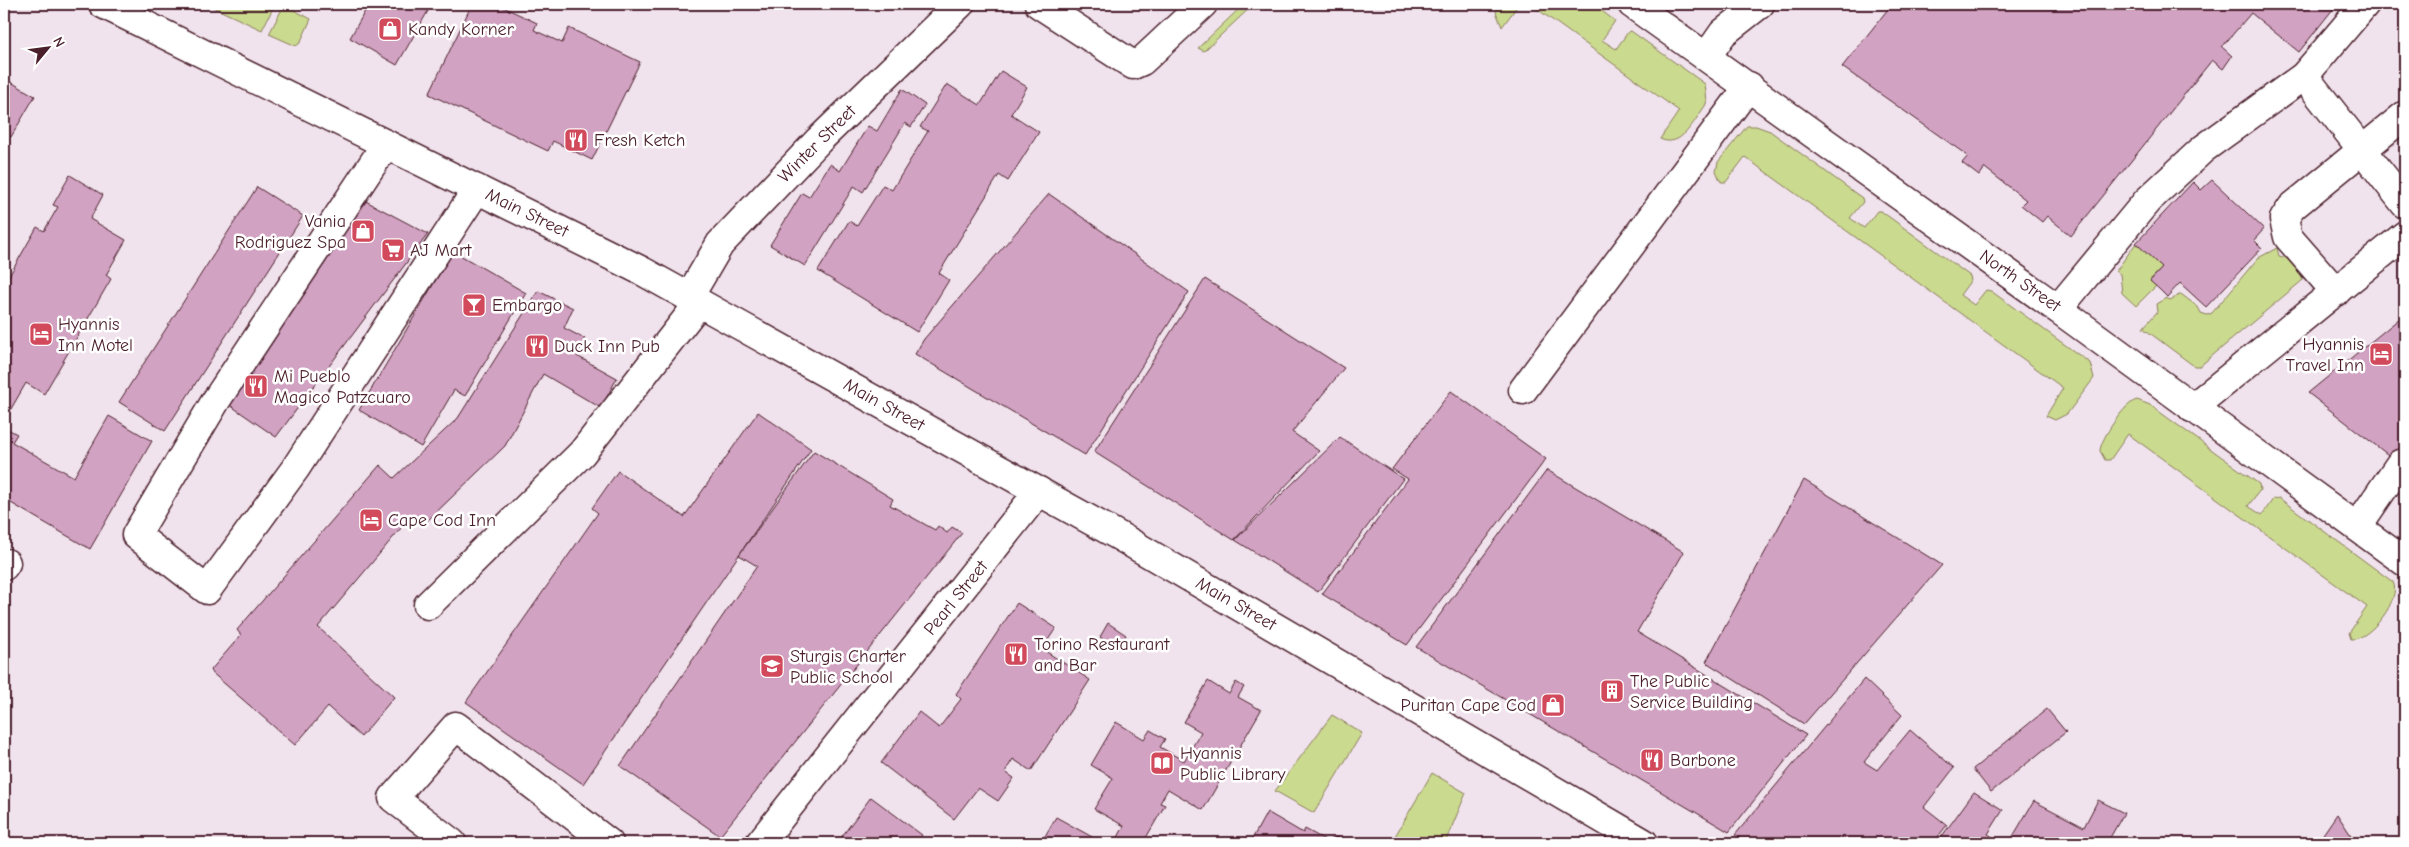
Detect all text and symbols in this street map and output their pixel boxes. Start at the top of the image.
shop icon: Kandy Korner [377,16,403,42]
place label: Kandy Korner [408,19,515,40]
north arrow [22,22,72,72]
text: N [49,34,69,50]
street label: Winter Street [774,100,861,187]
restaurant icon: Fresh Ketch [563,127,589,153]
place label: Fresh Ketch [594,130,685,151]
street label: Main Street [482,184,573,242]
place label: Vania Rodriguez Spa [235,211,346,253]
shop icon: Vania Rodriguez Spa [350,218,376,244]
supermarket icon: AJ Mart [380,237,406,263]
place label: AJ Mart [410,240,472,261]
street label: North Street [1975,245,2065,317]
bar icon: Embargo [461,292,487,318]
place label: Embargo [492,295,562,316]
place label: Hyannis Inn Motel [58,314,133,356]
hotel icon: Hyannis Inn Motel [28,321,54,347]
restaurant icon: Duck Inn Pub [524,333,550,359]
place label: Hyannis Travel Inn [2285,334,2364,376]
place label: Duck Inn Pub [554,336,660,357]
hotel icon: Hyannis Travel Inn [2368,341,2394,367]
place label: Mi Pueblo Magico Patzcuaro [274,366,411,408]
restaurant icon: Mi Pueblo Magico Patzcuaro [243,373,269,399]
street label: Main Street [840,374,929,436]
hotel icon: Cape Cod Inn [358,507,384,533]
place label: Cape Cod Inn [388,510,496,531]
street label: Pearl Street [920,556,993,640]
street label: Main Street [1192,573,1281,636]
place label: Torino Restaurant and Bar [1034,634,1170,676]
restaurant icon: Torino Restaurant and Bar [1003,641,1029,667]
place label: Sturgis Charter Public School [790,646,907,688]
school or university icon: Sturgis Charter Public School [759,653,785,679]
place label: The Public Service Building [1630,671,1753,713]
building icon: The Public Service Building [1599,678,1625,704]
shop icon: Puritan Cape Cod [1540,692,1566,718]
place label: Puritan Cape Cod [1401,695,1536,716]
place label: Hyannis Public Library [1180,743,1287,785]
restaurant icon: Barbone [1639,747,1665,773]
library icon: Hyannis Public Library [1149,750,1175,776]
place label: Barbone [1670,750,1736,771]

